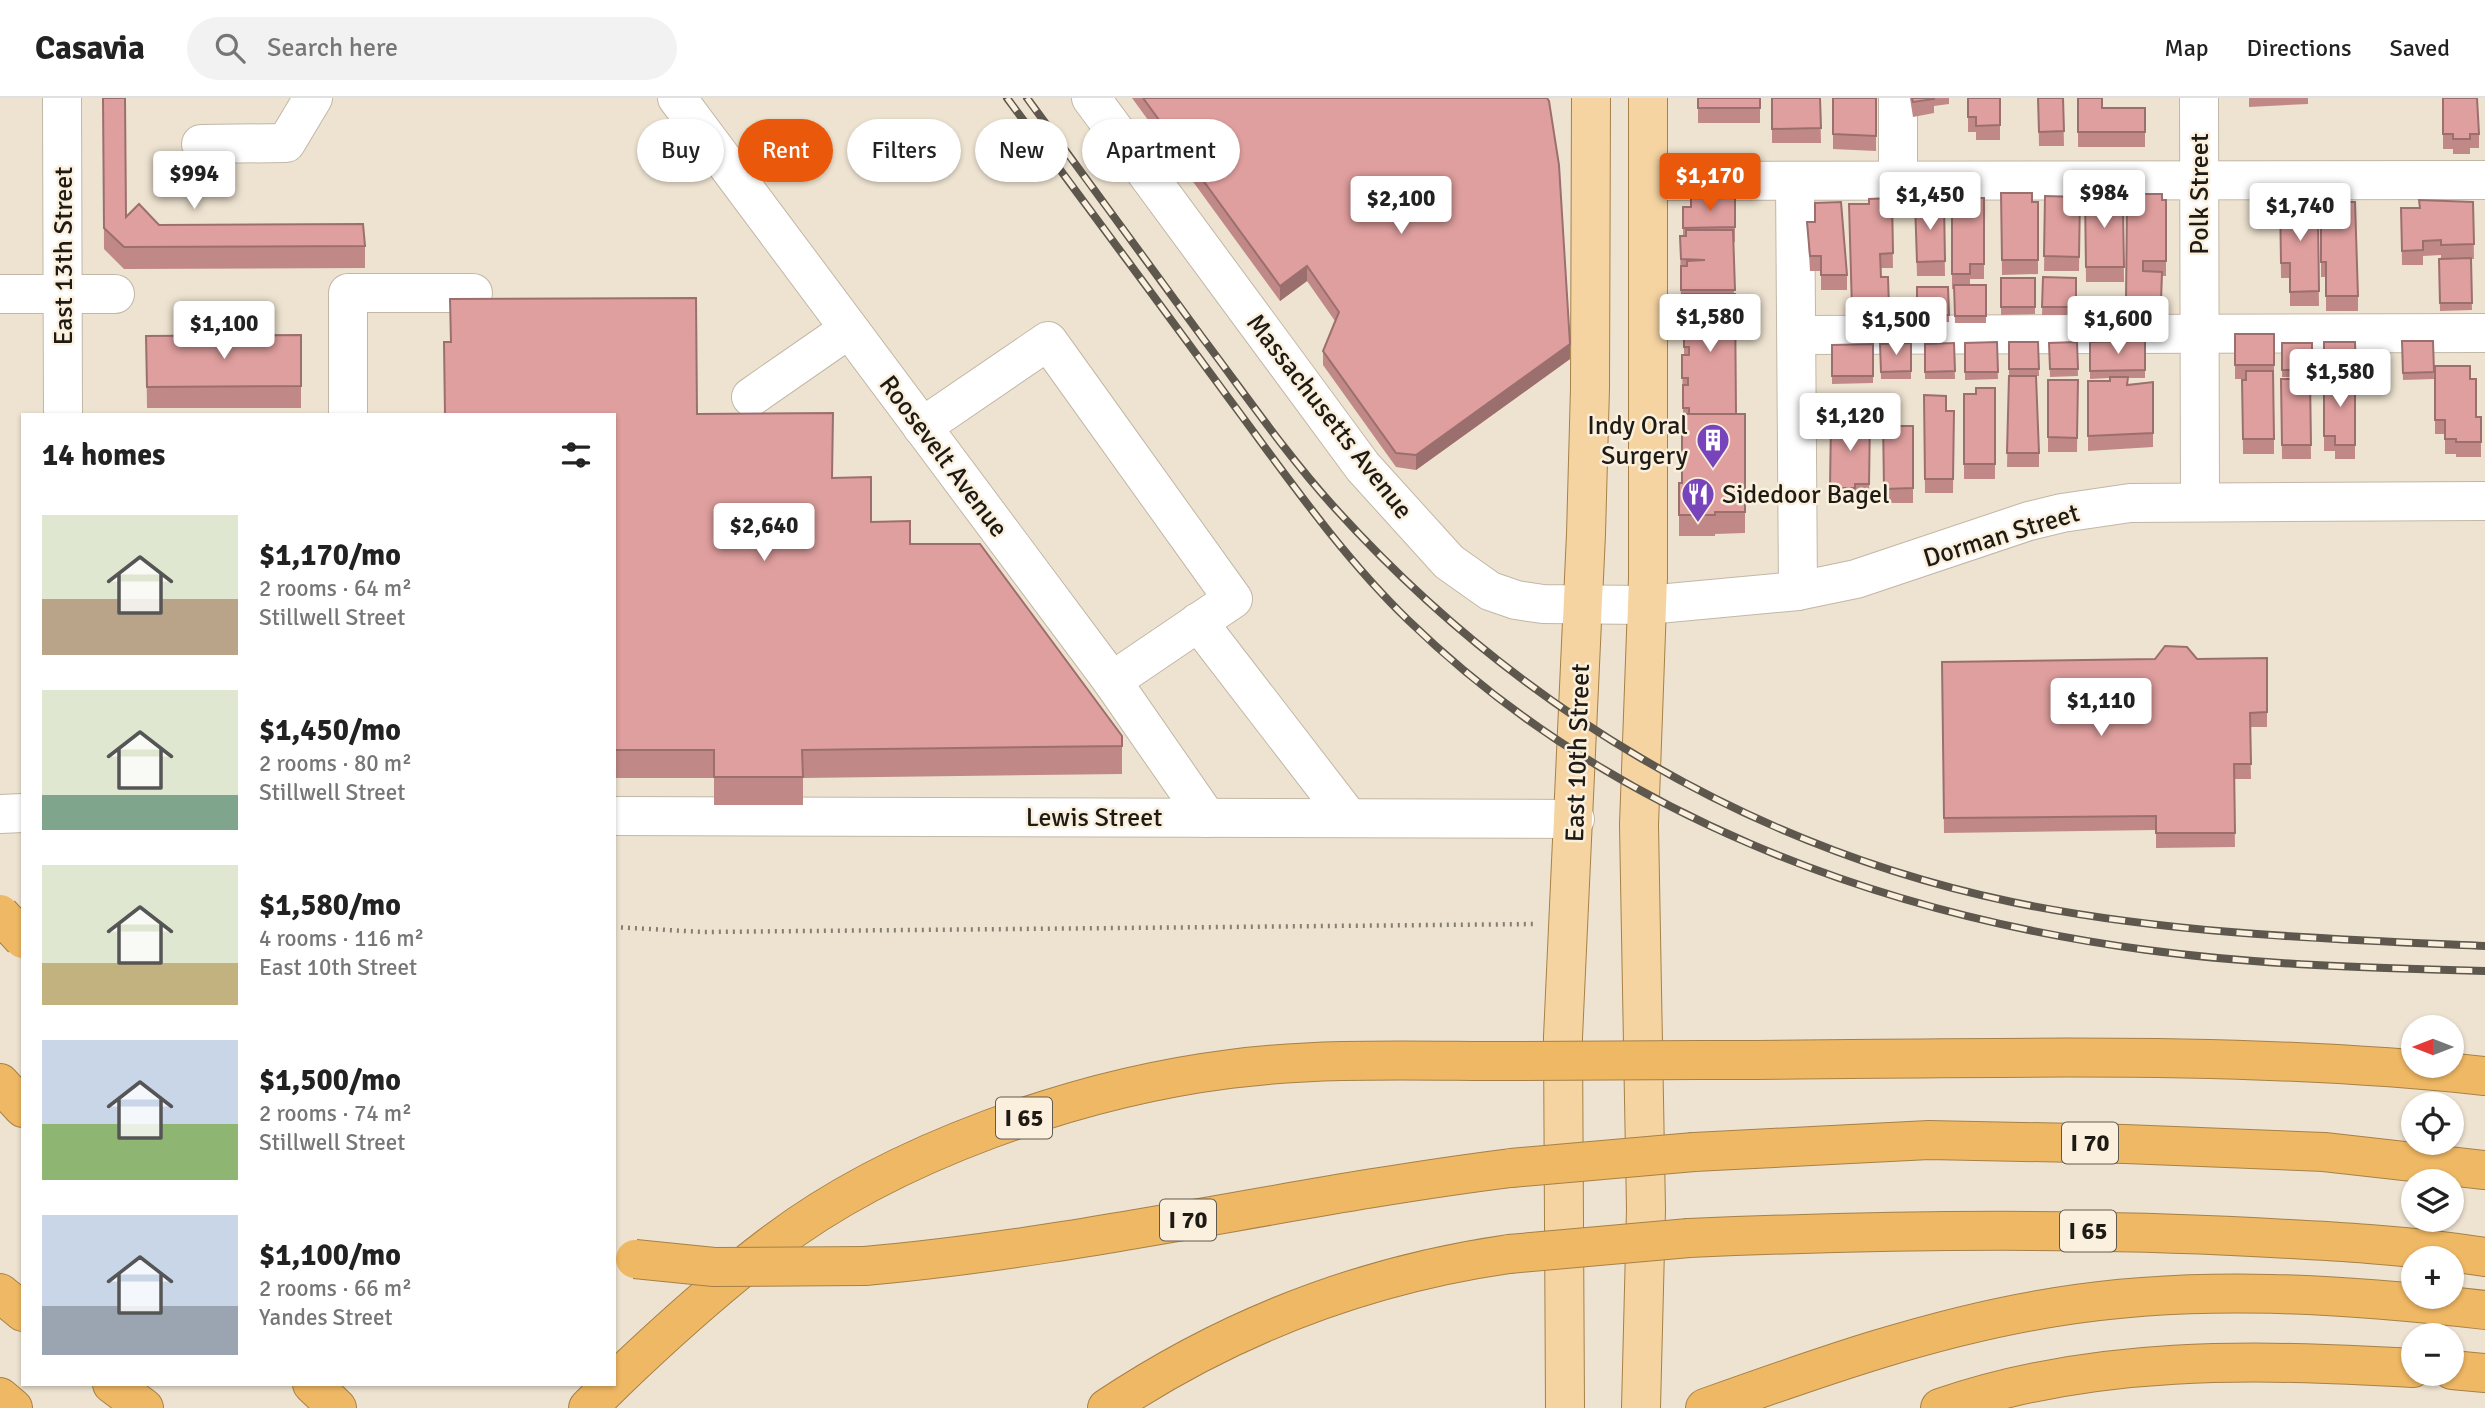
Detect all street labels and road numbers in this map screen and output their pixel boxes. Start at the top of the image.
street label: Polk Street [2184,133,2216,255]
street label: East 13th Street [48,167,80,345]
street label: Massachusetts Avenue [1239,308,1419,526]
street label: Roosevelt Avenue [872,369,1014,544]
street label: Dorman Street [1919,497,2083,575]
street label: East 10th Street [1559,663,1597,843]
street label: Lewis Street [1026,802,1162,834]
road number: I 65 [996,1098,1052,1138]
road number: I 70 [2062,1122,2118,1163]
road number: I 70 [1160,1200,1216,1240]
road number: I 65 [2060,1210,2116,1252]

